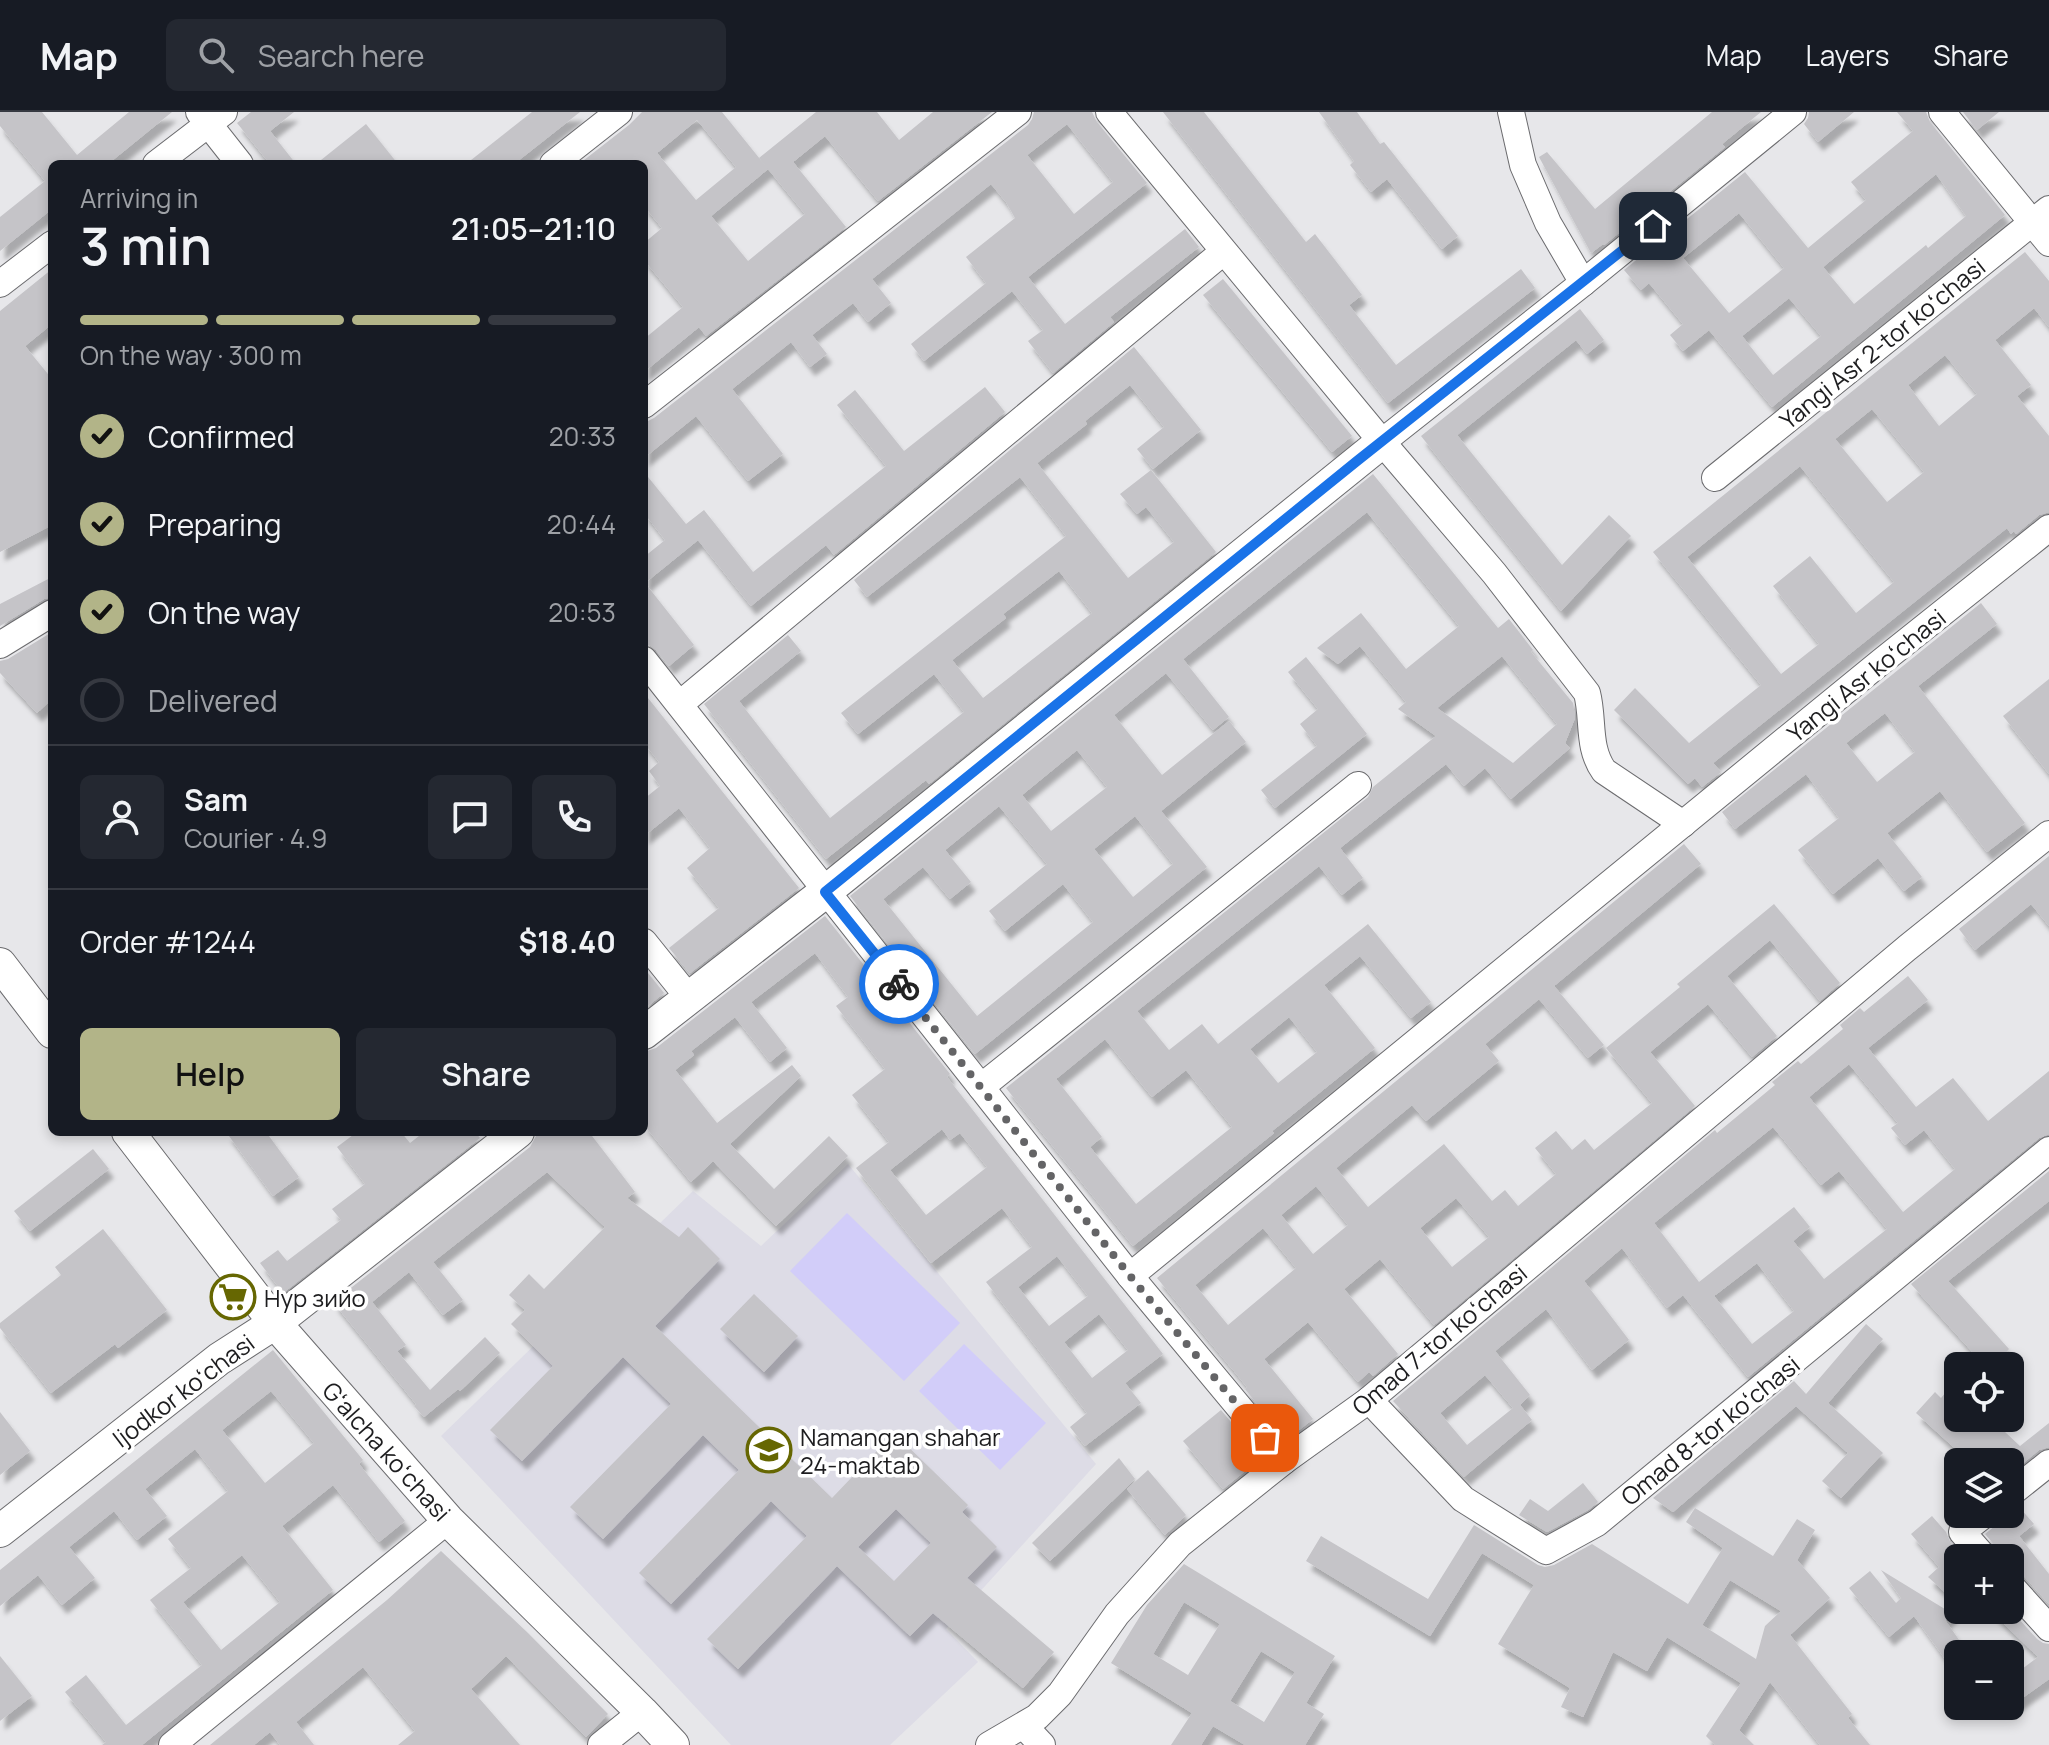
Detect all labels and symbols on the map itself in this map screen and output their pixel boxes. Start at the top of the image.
pin [1619,192,1687,260]
street label: Yangi Asr 2-tor koʻchasi [1772,250,1992,436]
street label: Yangi Asr koʻchasi [1780,601,1952,749]
courier [859,944,939,1024]
street label: Omad 7-tor koʻchasi [1345,1256,1533,1422]
supermarket icon: Нур зийо [209,1273,257,1321]
place label: Нур зийо [264,1281,366,1314]
street label: Ijodkor koʻchasi [105,1326,261,1454]
street label: Omad 8-tor koʻchasi [1614,1348,1806,1512]
street label: Gʻalcha koʻchasi [315,1374,459,1528]
pin [1231,1404,1299,1472]
place label: Namangan shahar 24-maktab [800,1420,1001,1481]
school or university icon: Namangan shahar 24-maktab [745,1426,793,1474]

